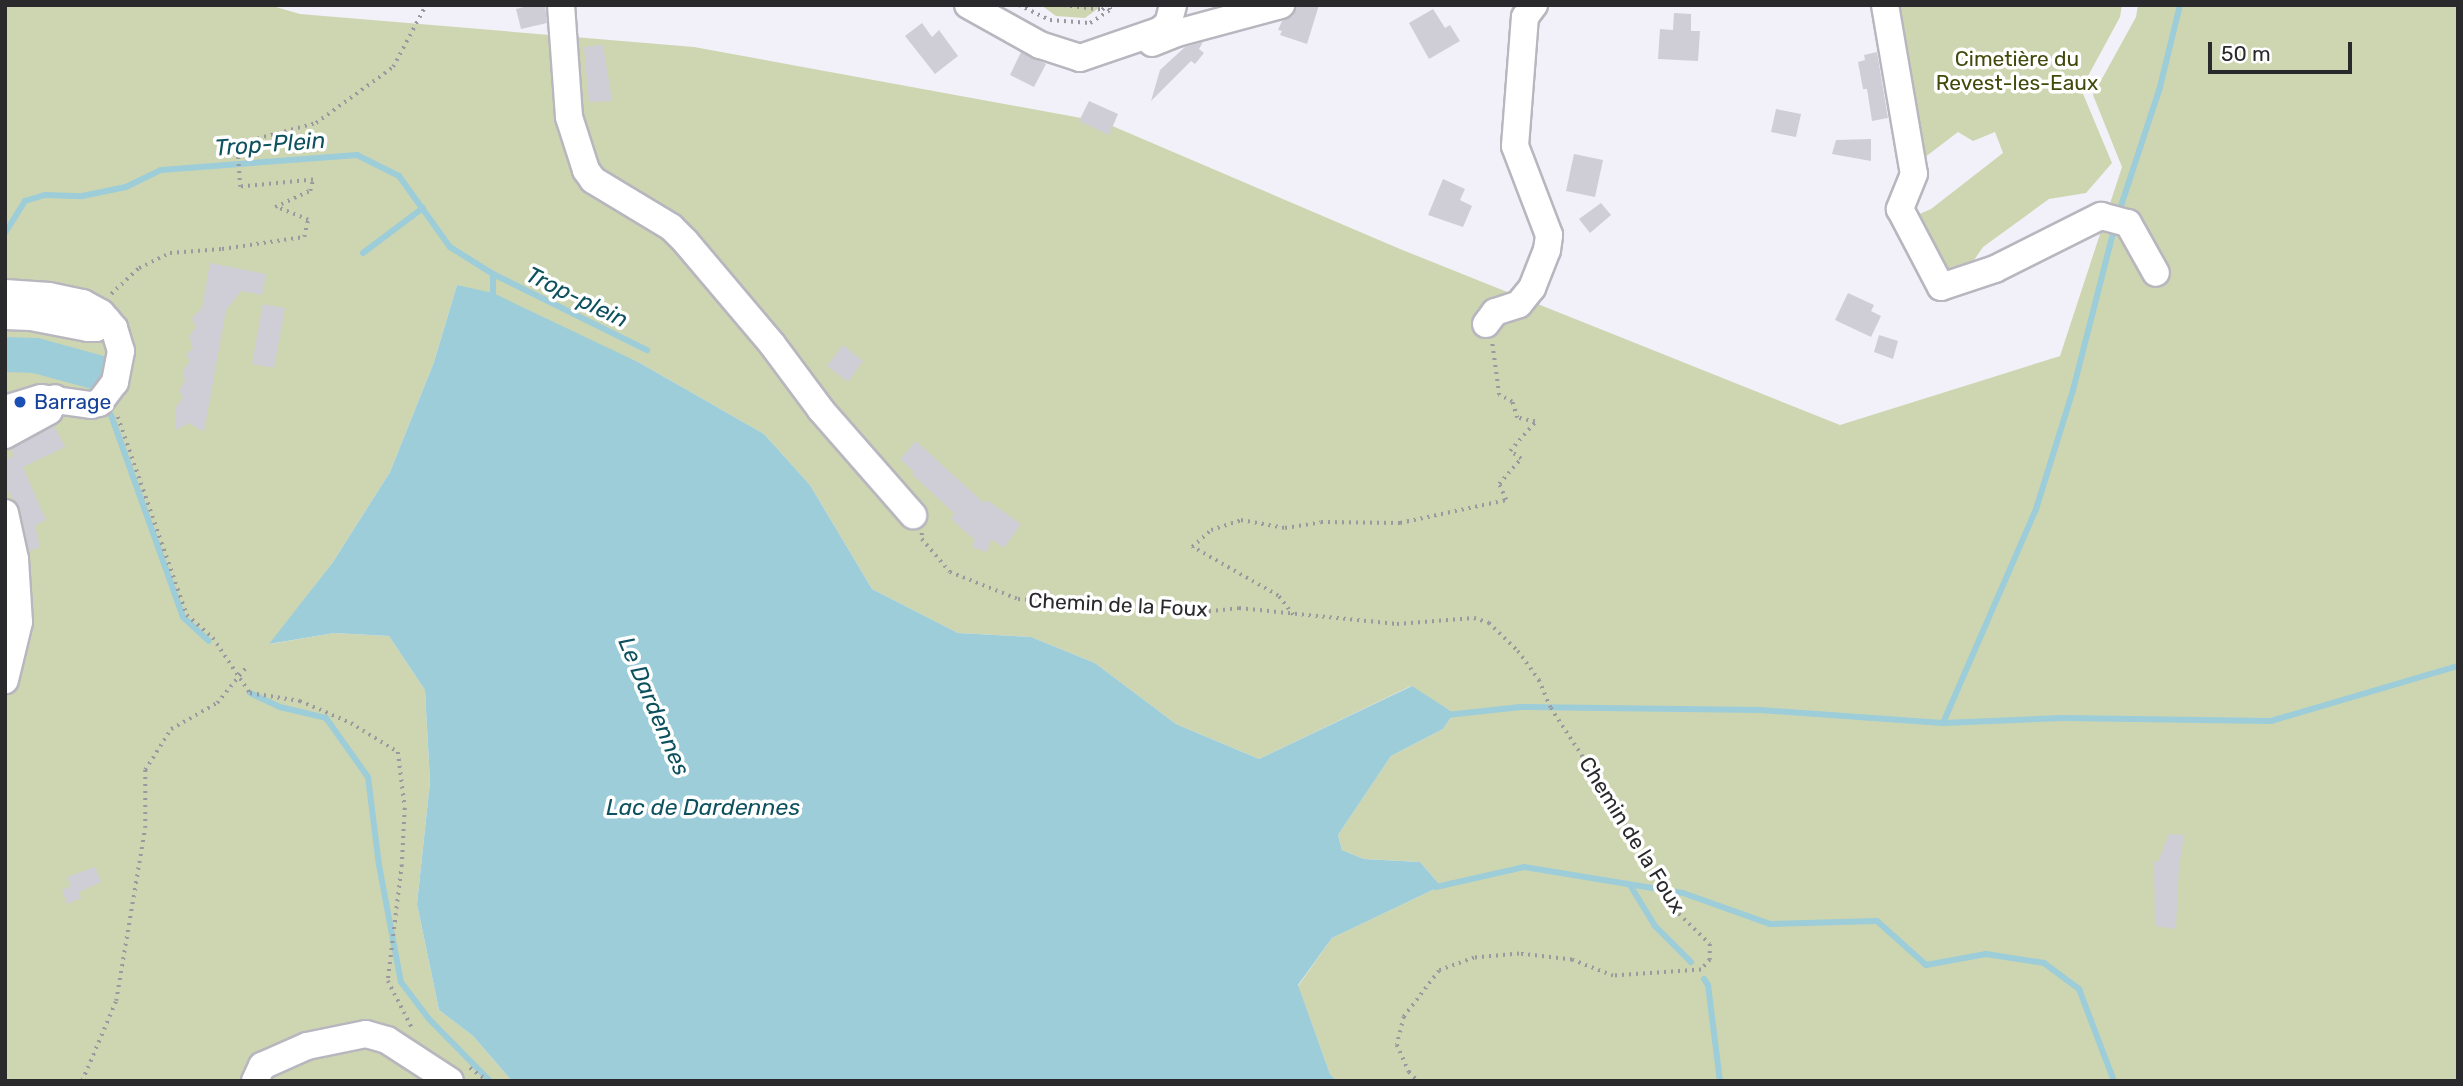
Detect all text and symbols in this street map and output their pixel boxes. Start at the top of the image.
scale bar [2211,28,2354,72]
text: 50 m [2221,41,2271,66]
park label: Cimetière du Revest-les-Eaux [1936,46,2098,96]
water label: Trop-Plein [214,126,326,162]
water label: Trop-plein [522,260,632,334]
place label: Barrage [34,389,111,415]
marker: Barrage [12,394,28,410]
street label: Chemin de la Foux [1028,588,1208,622]
water label: Le Dardennes [612,633,696,779]
street label: Chemin de la Foux [1574,752,1690,918]
water label: Lac de Dardennes [606,793,800,821]

